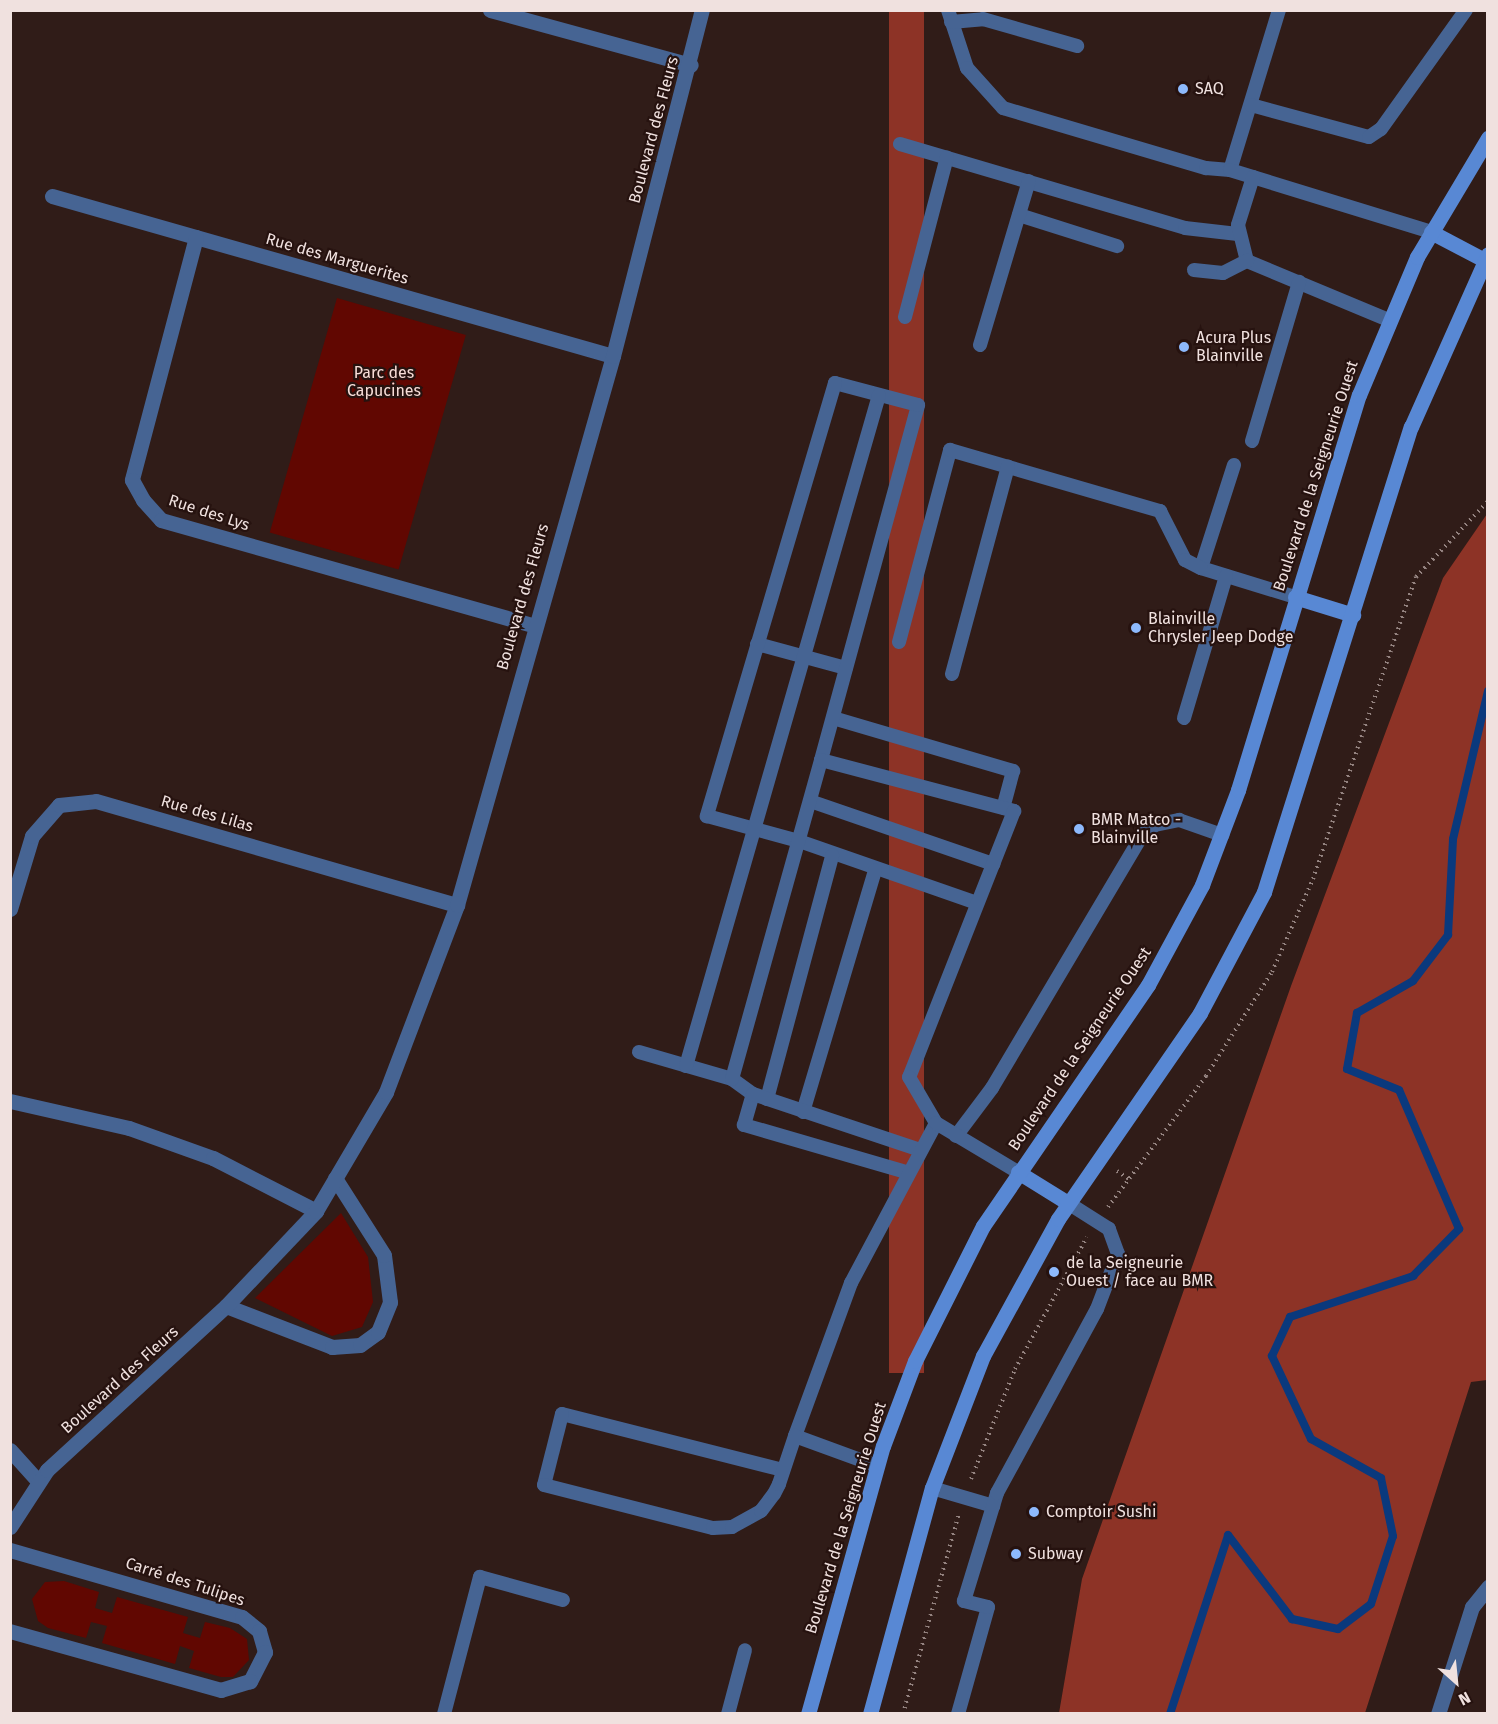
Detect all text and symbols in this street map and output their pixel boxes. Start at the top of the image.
street label: Boulevard des Fleurs [625,54,683,206]
place label: SAQ [1195,79,1224,99]
marker: SAQ [1176,82,1190,96]
street label: Rue des Marguerites [263,229,411,289]
place label: Acura Plus Blainville [1196,328,1271,366]
marker: Acura Plus Blainville [1177,340,1191,354]
street label: Boulevard de la Seigneurie Ouest [1270,358,1362,594]
park label: Parc des Capucines [347,363,421,401]
street label: Rue des Lys [166,491,252,535]
street label: Boulevard des Fleurs [493,522,553,672]
place label: Blainville Chrysler Jeep Dodge [1148,609,1293,647]
marker: Blainville Chrysler Jeep Dodge [1129,621,1143,635]
street label: Rue des Lilas [159,792,255,836]
place label: BMR Matco - Blainville [1091,810,1181,848]
marker: BMR Matco - Blainville [1072,822,1086,836]
street label: Boulevard de la Seigneurie Ouest [1005,944,1155,1154]
place label: de la Seigneurie Ouest / face au BMR [1066,1253,1213,1291]
marker: de la Seigneurie Ouest / face au BMR [1047,1265,1061,1279]
street label: Boulevard des Fleurs [57,1322,183,1438]
street label: Boulevard de la Seigneurie Ouest [802,1400,890,1636]
place label: Comptoir Sushi [1046,1502,1156,1522]
marker: Comptoir Sushi [1027,1505,1041,1519]
place label: Subway [1028,1544,1083,1564]
marker: Subway [1009,1547,1023,1561]
street label: Carré des Tulipes [123,1554,247,1610]
north arrow [1426,1652,1486,1712]
text: N [1455,1688,1473,1709]

